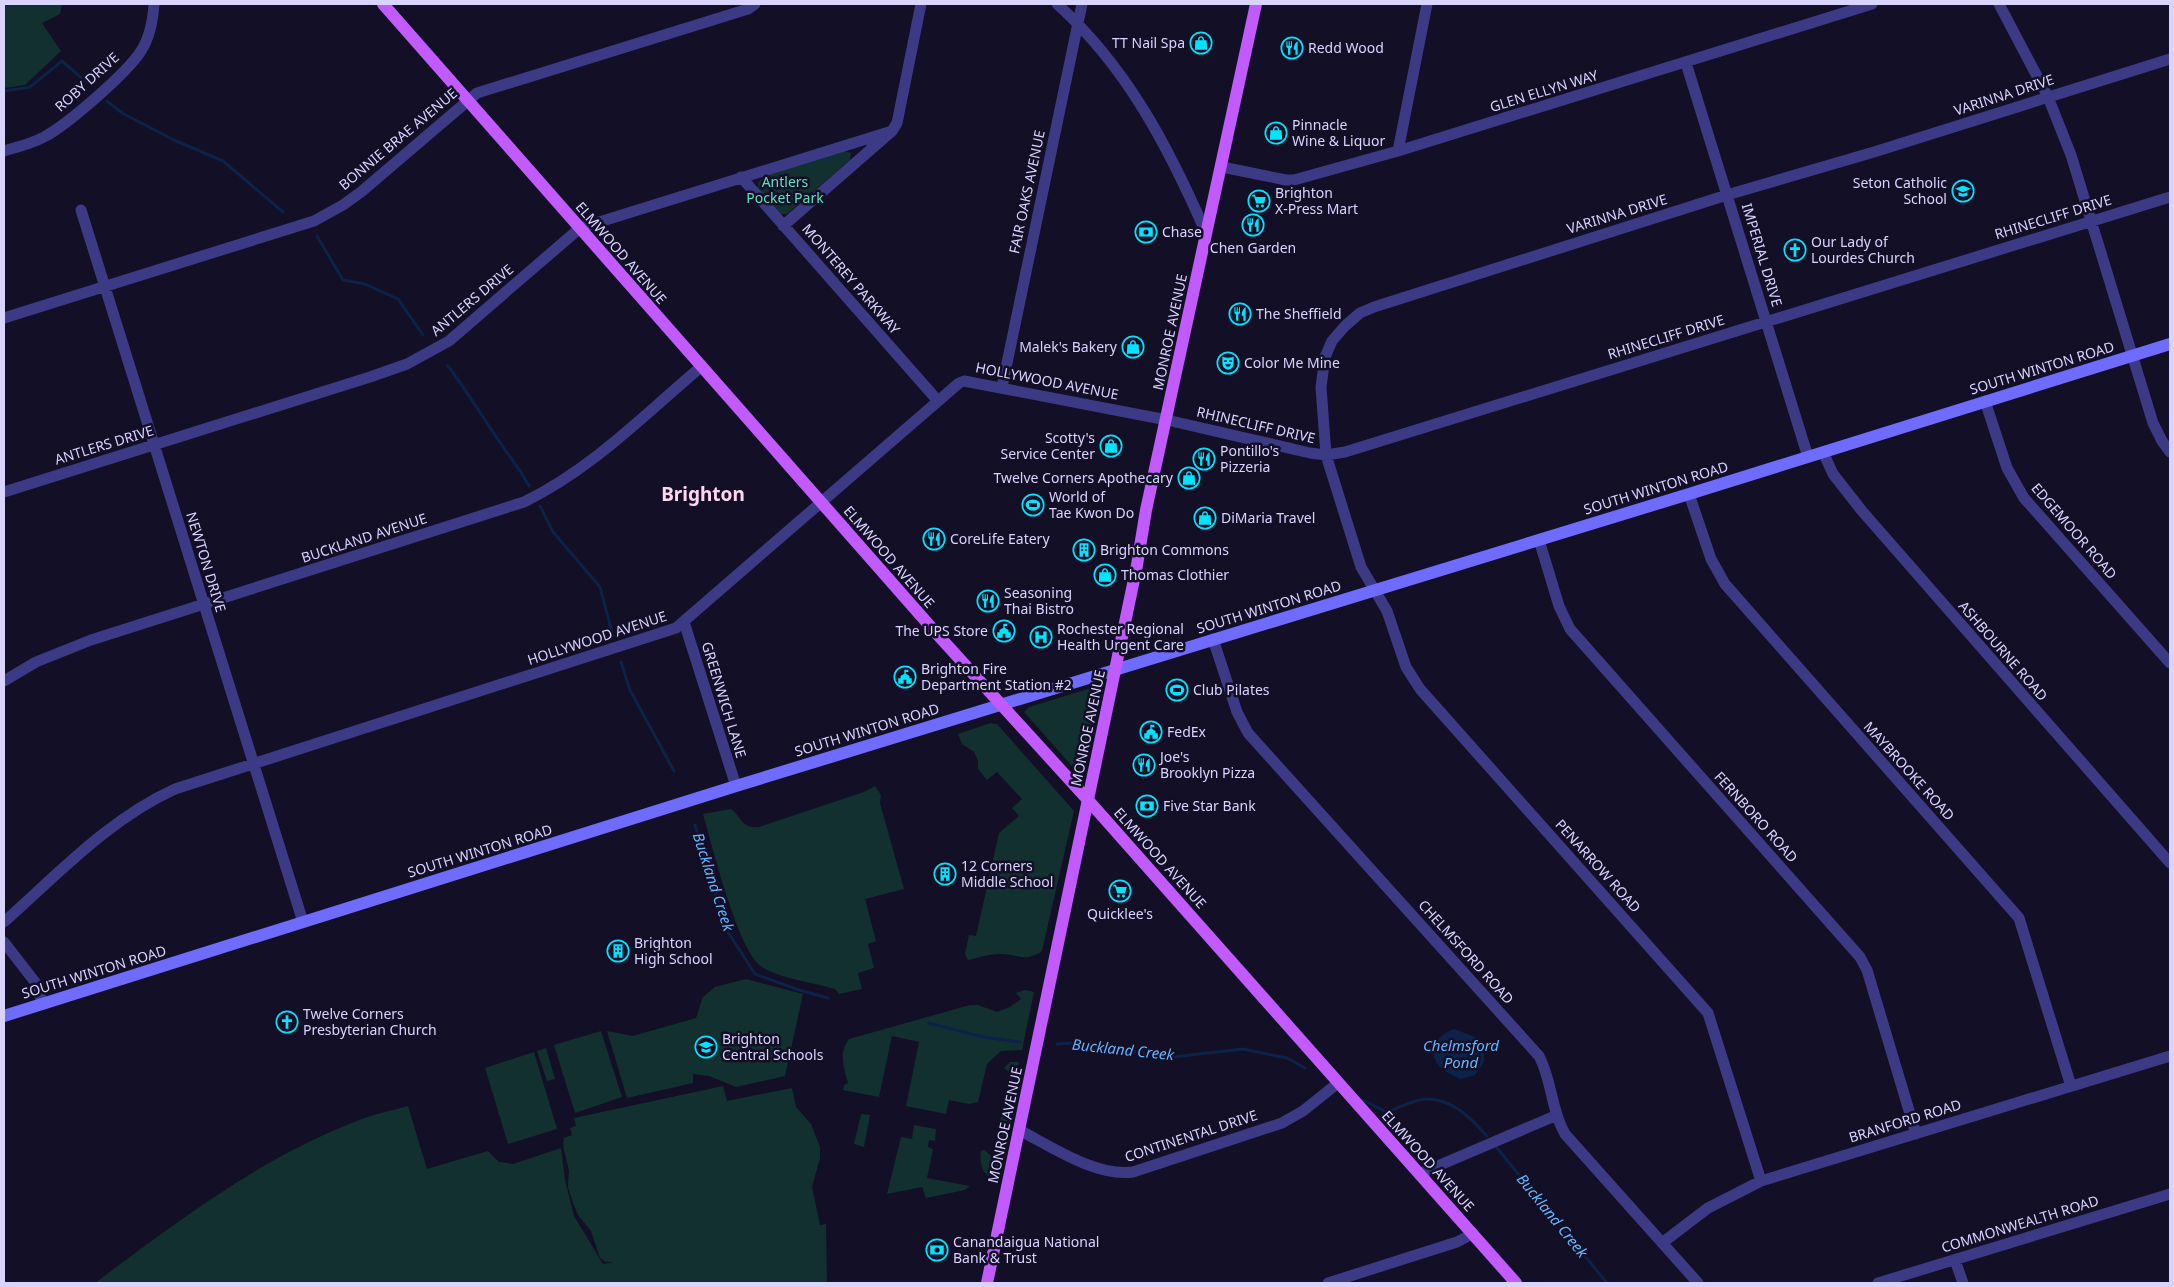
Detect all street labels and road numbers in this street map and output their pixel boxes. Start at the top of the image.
street label: ROBY DRIVE [51,48,123,116]
street label: GLEN ELLYN WAY [1487,65,1600,116]
street label: VARINNA DRIVE [1951,69,2056,120]
street label: BONNIE BRAE AVENUE [335,83,461,194]
street label: FAIR OAKS AVENUE [1004,128,1049,255]
street label: VARINNA DRIVE [1564,189,1669,238]
street label: RHINECLIFF DRIVE [1992,190,2114,243]
street label: ELMWOOD AVENUE [572,198,671,308]
street label: IMPERIAL DRIVE [1738,201,1787,309]
street label: MONTEREY PARKWAY [798,219,905,338]
street label: ANTLERS DRIVE [426,259,517,340]
street label: MONROE AVENUE [1148,272,1191,392]
street label: RHINECLIFF DRIVE [1605,310,1727,363]
street label: SOUTH WINTON ROAD [1967,336,2117,399]
street label: HOLLYWOOD AVENUE [974,357,1120,404]
street label: RHINECLIFF DRIVE [1195,402,1317,447]
street label: ANTLERS DRIVE [52,420,156,469]
street label: SOUTH WINTON ROAD [1581,456,1731,519]
street label: EDGEMOOR ROAD [2027,479,2121,583]
street label: ELMWOOD AVENUE [840,502,939,612]
street label: BUCKLAND AVENUE [299,508,429,567]
street label: NEWTON DRIVE [182,509,231,614]
street label: SOUTH WINTON ROAD [1194,575,1344,638]
street label: ASHBOURNE ROAD [1955,597,2052,705]
street label: HOLLYWOOD AVENUE [525,606,669,669]
street label: GREENWICH LANE [698,639,751,760]
street label: MONROE AVENUE [1066,668,1109,788]
street label: SOUTH WINTON ROAD [792,698,942,761]
street label: MAYBROOKE ROAD [1860,717,1959,824]
street label: FERNBORO ROAD [1710,767,1802,866]
street label: ELMWOOD AVENUE [1110,803,1211,912]
street label: PENARROW ROAD [1551,815,1645,916]
street label: SOUTH WINTON ROAD [405,819,555,882]
street label: CHELMSFORD ROAD [1414,896,1518,1008]
street label: SOUTH WINTON ROAD [19,940,169,1003]
street label: MONROE AVENUE [983,1065,1026,1185]
street label: BRANFORD ROAD [1846,1094,1963,1147]
street label: CONTINENTAL DRIVE [1122,1105,1260,1166]
street label: ELMWOOD AVENUE [1378,1106,1479,1215]
street label: COMMONWEALTH ROAD [1939,1191,2101,1257]

